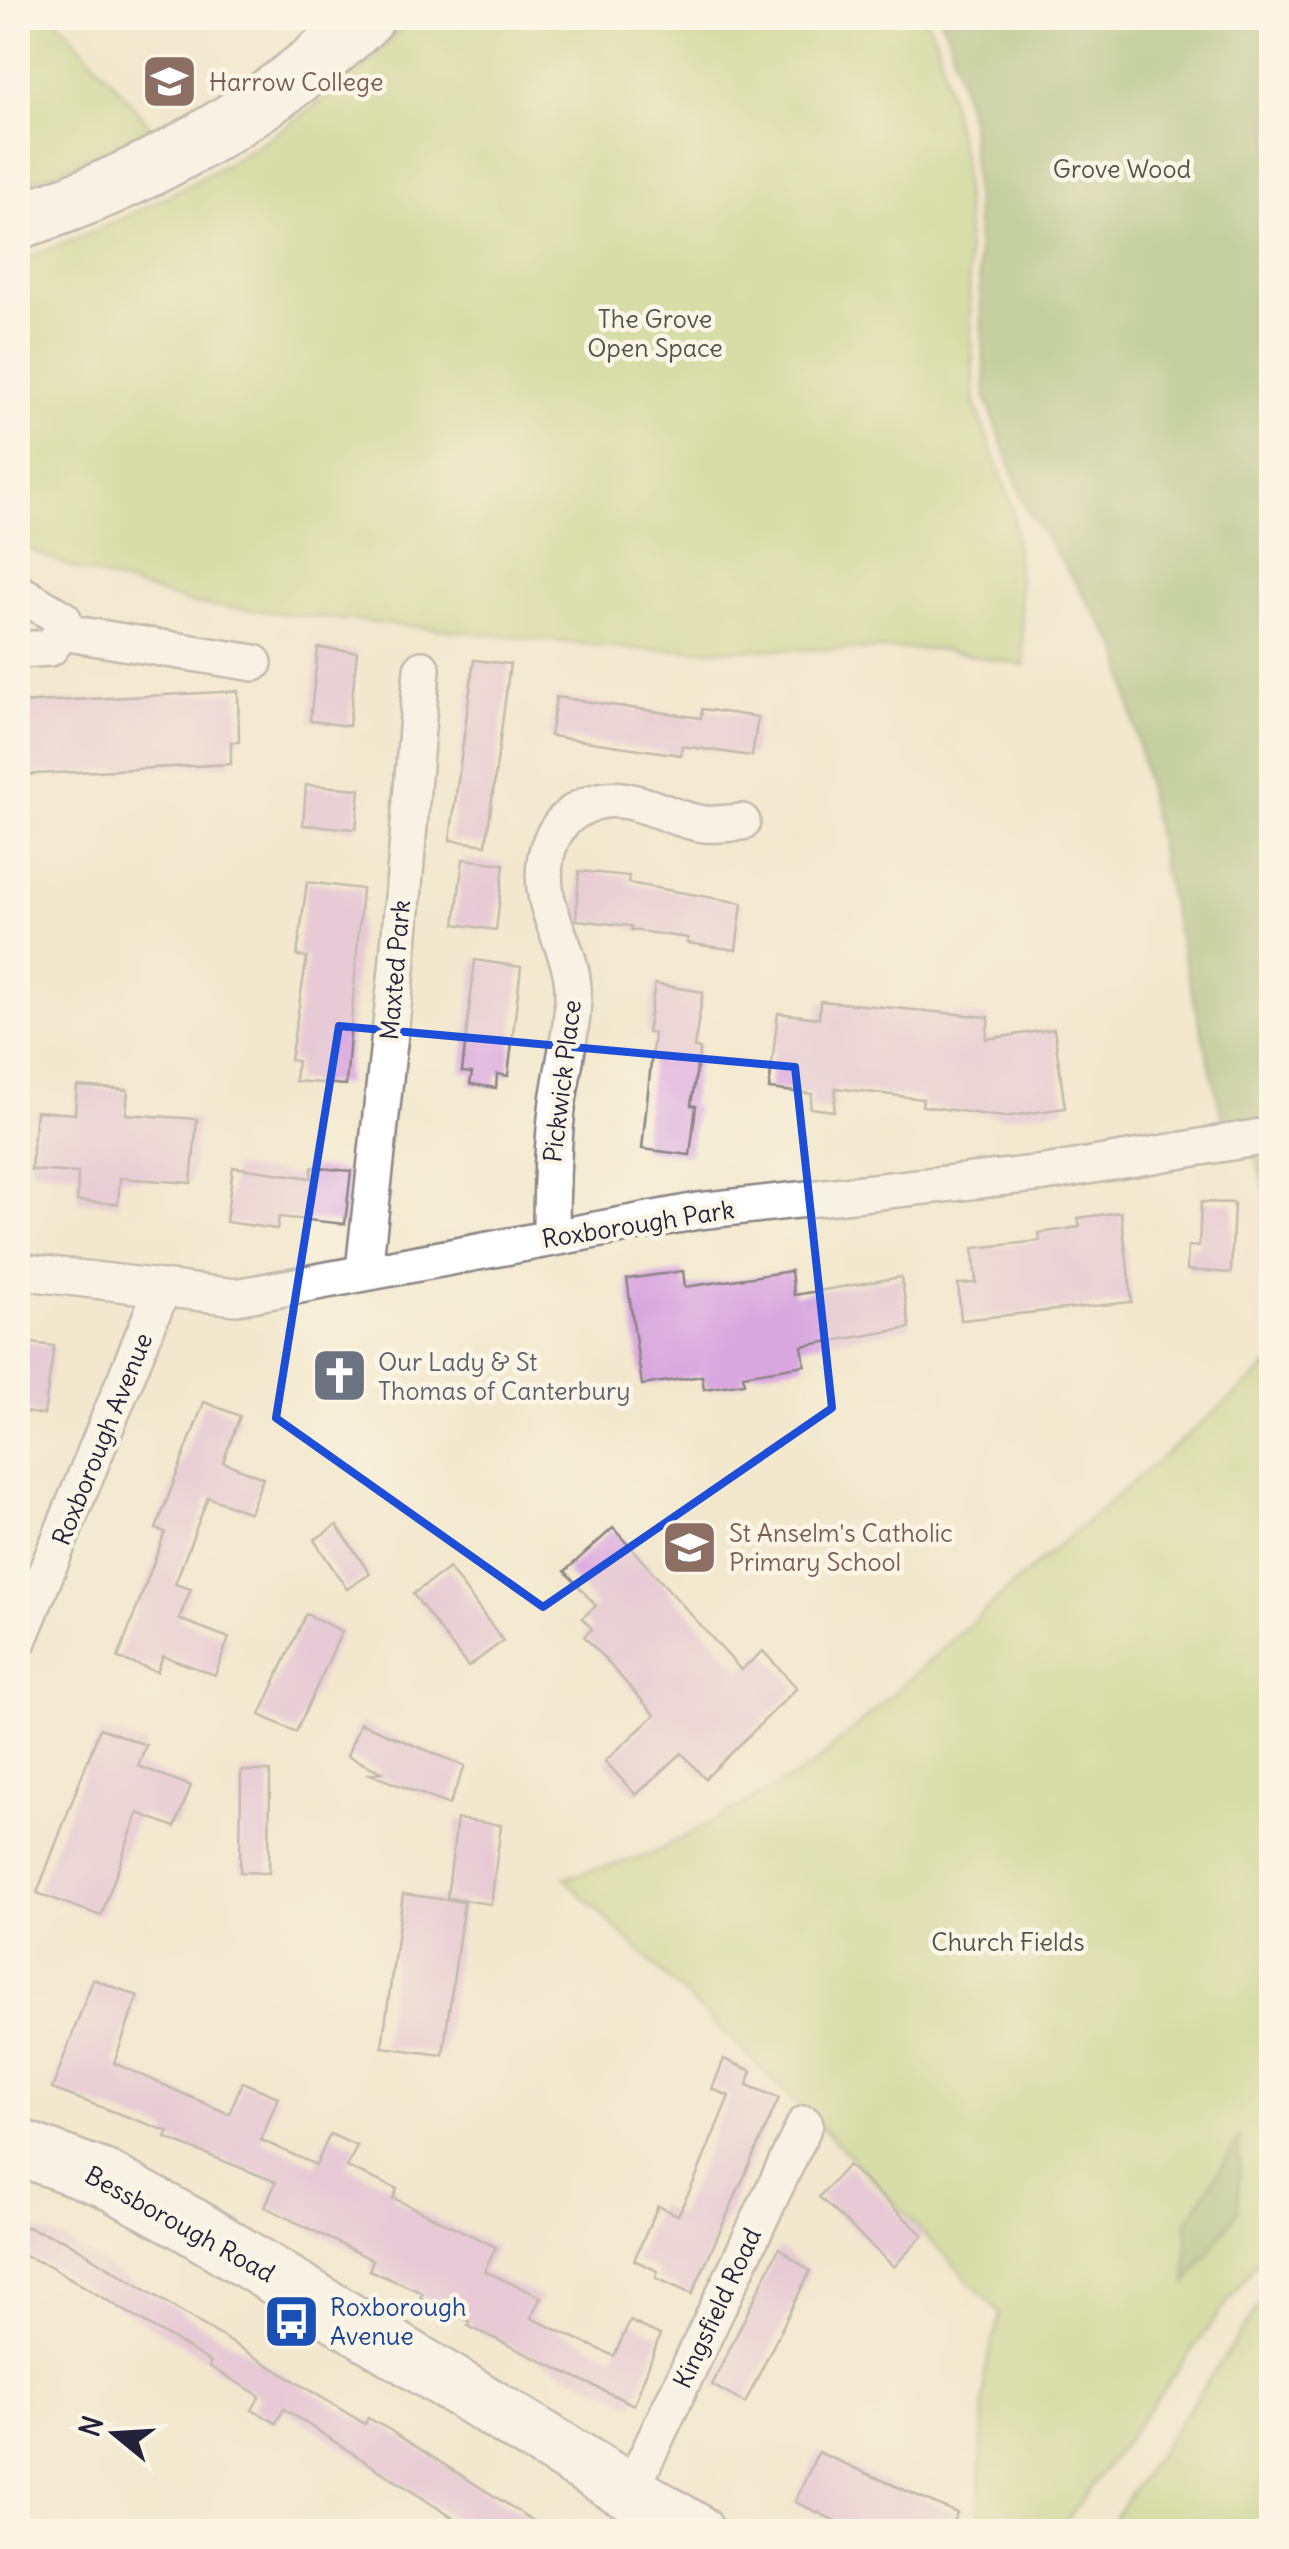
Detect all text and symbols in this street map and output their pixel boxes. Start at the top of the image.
school or university icon: Harrow College [140,52,200,112]
place label: Harrow College [209,66,383,98]
park label: Grove Wood [1053,153,1191,185]
park label: The Grove Open Space [587,303,723,364]
street label: Maxted Park [373,899,417,1041]
street label: Pickwick Place [536,998,588,1164]
street label: Roxborough Park [540,1193,736,1255]
street label: Roxborough Avenue [45,1328,159,1550]
church icon: Our Lady & St Thomas of Canterbury [309,1346,369,1406]
place label: Our Lady & St Thomas of Canterbury [378,1346,631,1407]
school or university icon: St Anselm's Catholic Primary School [660,1517,720,1577]
place label: St Anselm's Catholic Primary School [729,1517,953,1578]
park label: Church Fields [931,1926,1085,1958]
street label: Bessborough Road [80,2159,280,2289]
street label: Kingsfield Road [666,2223,768,2393]
bus stop icon: Roxborough Avenue [261,2291,321,2351]
place label: Roxborough Avenue [330,2291,466,2352]
north arrow [65,2384,165,2484]
text: N [71,2412,111,2441]

